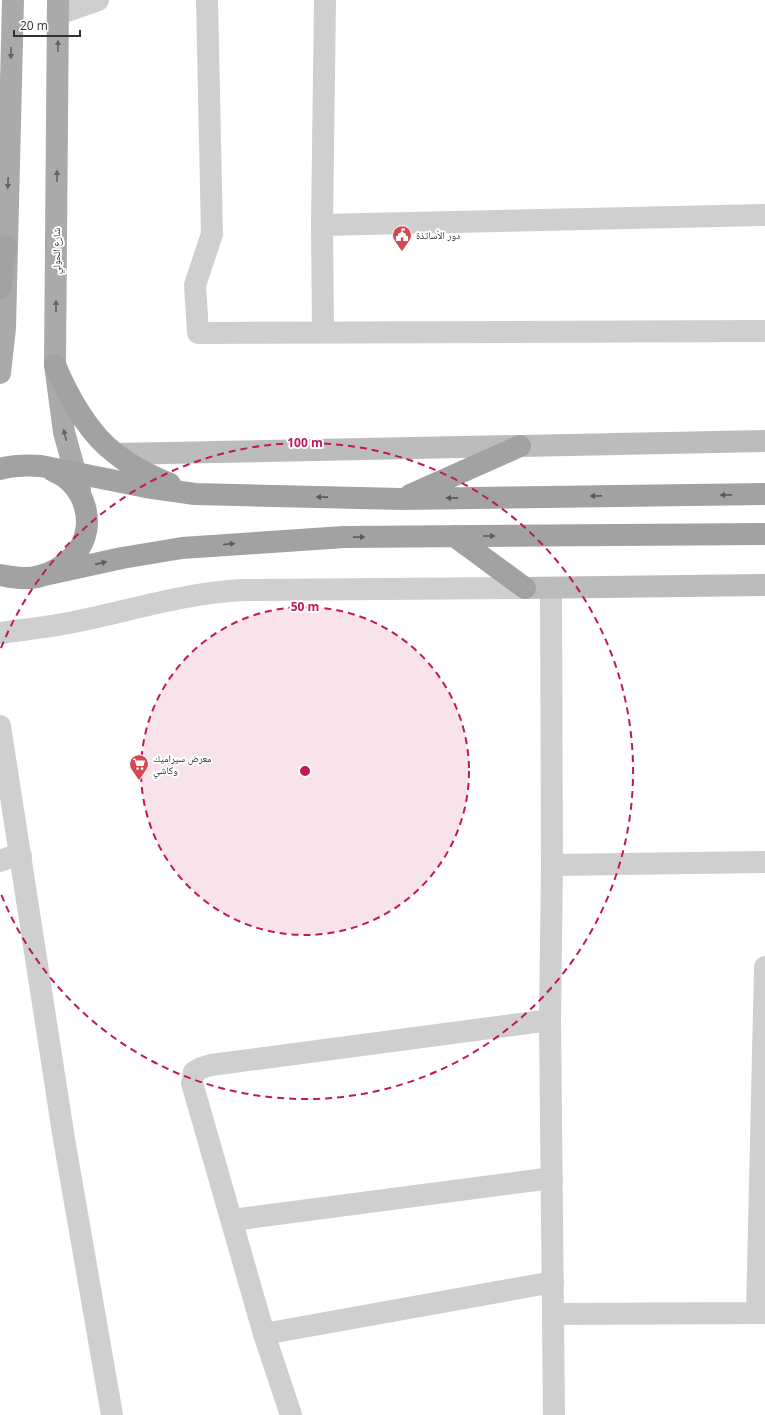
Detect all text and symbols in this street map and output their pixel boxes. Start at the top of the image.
scale bar [14,12,80,38]
text: 20 m [20,17,48,34]
one-way arrow [55,39,61,52]
one-way arrow [8,47,15,59]
one-way arrow [54,169,60,182]
one-way arrow [5,177,12,189]
public building icon: دور الأساتذة [391,224,413,252]
street label: شارع الحولي [49,227,65,274]
place label: دور الأساتذة [416,228,460,242]
one-way arrow [53,299,59,312]
one-way arrow [62,429,68,442]
text: 100 m [287,434,323,451]
one-way arrow [719,492,732,498]
one-way arrow [589,493,602,499]
one-way arrow [315,494,328,500]
one-way arrow [445,495,458,501]
one-way arrow [353,533,365,540]
one-way arrow [483,533,496,539]
one-way arrow [223,541,235,548]
one-way arrow [94,559,107,565]
text: 50 m [291,598,319,615]
place label: معرض سيراميك وكاشي [153,751,212,779]
supermarket icon: معرض سيراميك وكاشي [128,753,150,781]
centre of rings [298,764,312,778]

